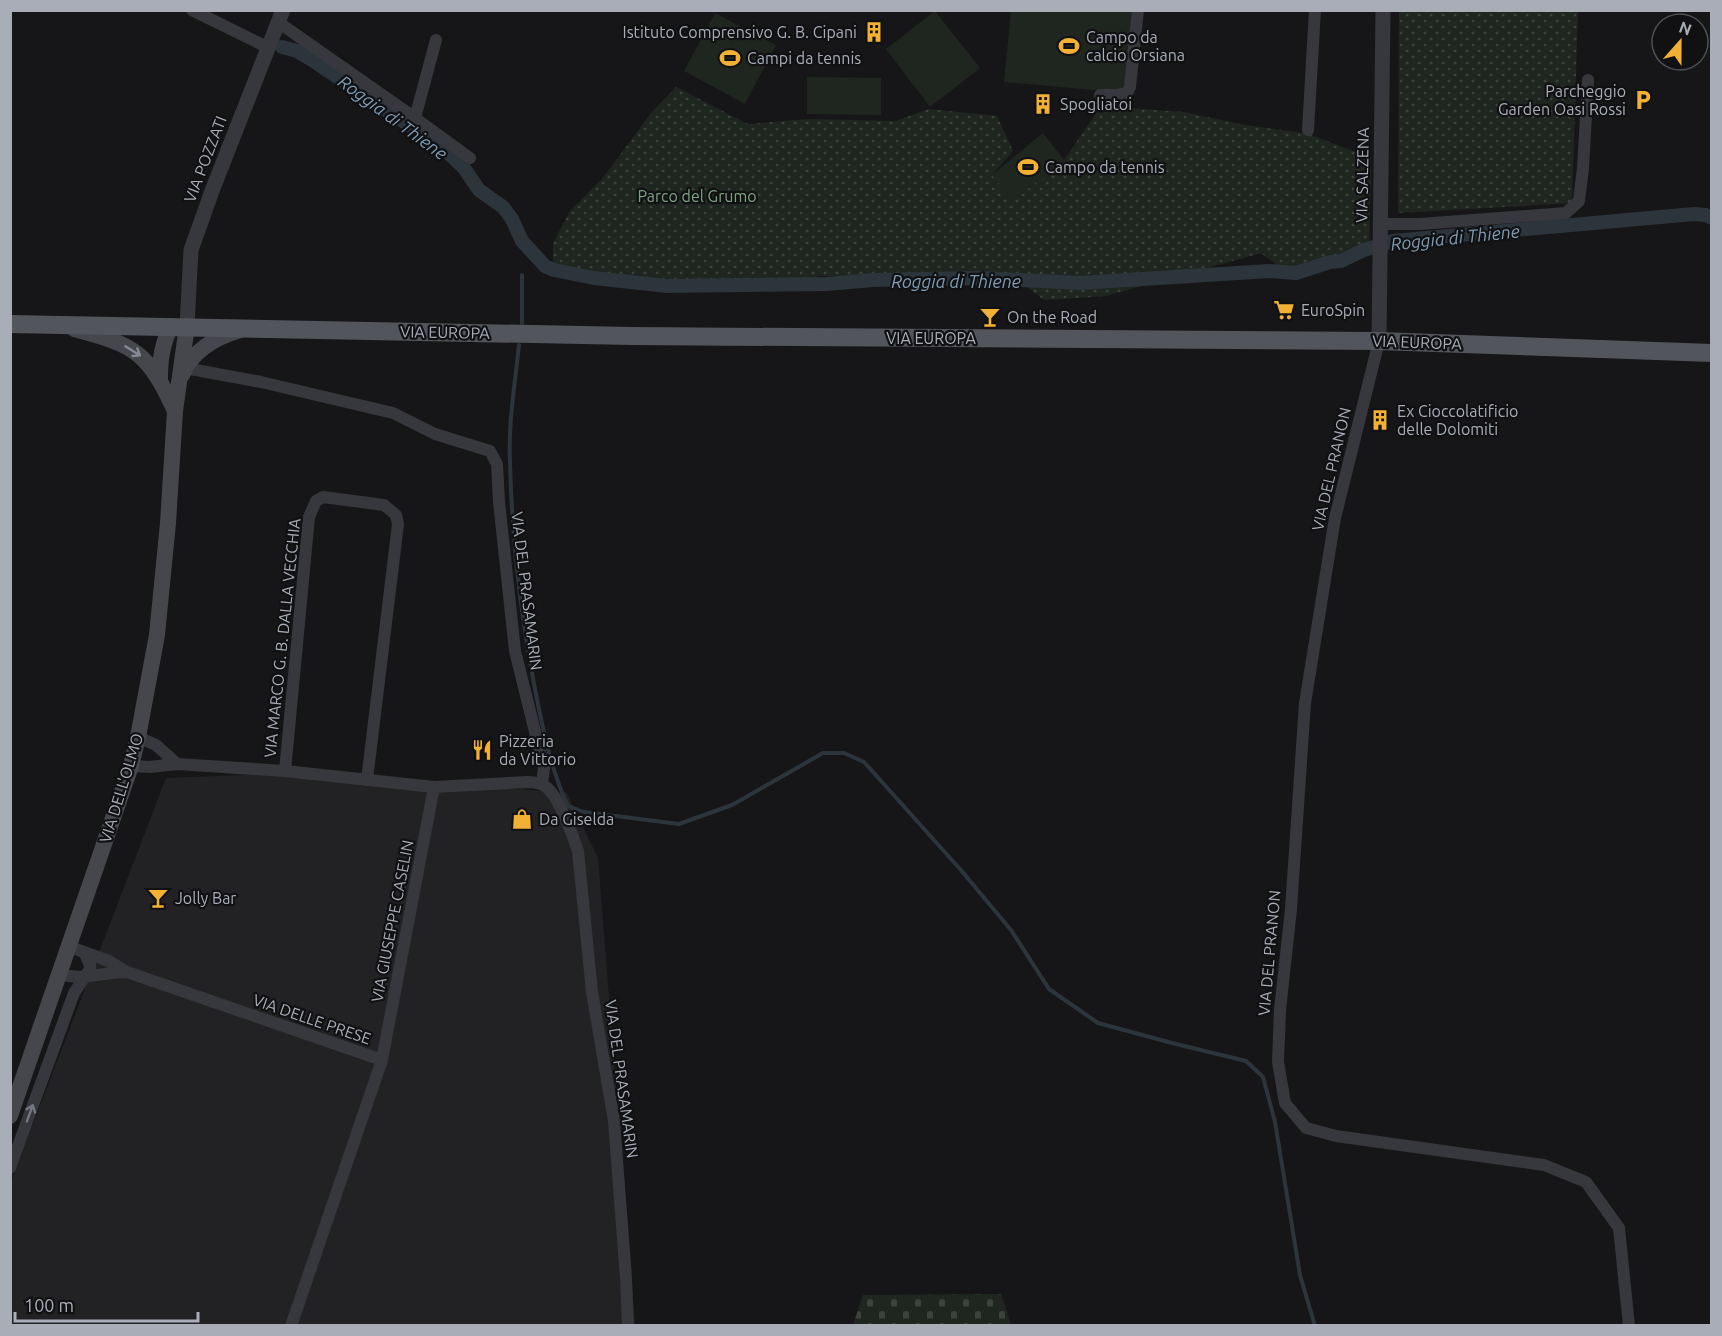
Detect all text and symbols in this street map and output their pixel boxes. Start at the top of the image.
north arrow [1650,12,1710,72]
text: N [1677,17,1694,39]
building icon: Istituto Comprensivo G. B. Cipani [862,20,886,44]
place label: Istituto Comprensivo G. B. Cipani [623,23,857,41]
place label: Campo da calcio Orsiana [1086,28,1185,64]
sports icon: Campo da calcio Orsiana [1057,34,1081,58]
sports icon: Campi da tennis [718,46,742,70]
place label: Campi da tennis [747,49,861,67]
water label: Roggia di Thiene [335,71,451,163]
place label: Parcheggio Garden Oasi Rossi [1498,82,1626,118]
parking icon: Parcheggio Garden Oasi Rossi [1631,88,1655,112]
building icon: Spogliatoi [1031,92,1055,116]
place label: Spogliatoi [1060,95,1132,113]
street label: VIA POZZATI [180,113,230,205]
street label: VIA SALZENA [1352,127,1372,223]
sports icon: Campo da tennis [1016,155,1040,179]
place label: Campo da tennis [1045,158,1165,176]
park label: Parco del Grumo [637,187,757,205]
water label: Roggia di Thiene [1390,220,1520,254]
water label: Roggia di Thiene [891,271,1021,291]
supermarket icon: EuroSpin [1272,298,1296,322]
place label: EuroSpin [1301,301,1365,319]
bar icon: On the Road [978,305,1002,329]
place label: On the Road [1007,308,1097,326]
street label: VIA EUROPA [400,322,491,342]
street label: VIA EUROPA [886,329,976,347]
street label: VIA EUROPA [1372,331,1463,353]
one-way arrow [124,345,141,357]
place label: Ex Cioccolatificio delle Dolomiti [1397,402,1518,438]
street label: VIA DEL PRANON [1308,406,1354,532]
building icon: Ex Cioccolatificio delle Dolomiti [1368,408,1392,432]
street label: VIA DEL PRASAMARIN [508,511,546,671]
street label: VIA MARCO G. B. DALLA VECCHIA [260,517,304,759]
street label: VIA DELL'OLMO [96,731,146,845]
place label: Pizzeria da Vittorio [499,732,576,768]
restaurant icon: Pizzeria da Vittorio [470,738,494,762]
shop icon: Da Giselda [510,807,534,831]
place label: Da Giselda [539,810,614,828]
street label: VIA GIUSEPPE CASELIN [367,838,417,1004]
bar icon: Jolly Bar [146,886,170,910]
place label: Jolly Bar [175,889,236,907]
street label: VIA DEL PRANON [1255,889,1283,1017]
street label: VIA DELLE PRESE [251,990,373,1048]
street label: VIA DEL PRASAMARIN [602,999,642,1159]
one-way arrow [25,1104,36,1123]
scale bar [15,1285,198,1323]
text: 100 m [24,1295,74,1315]

